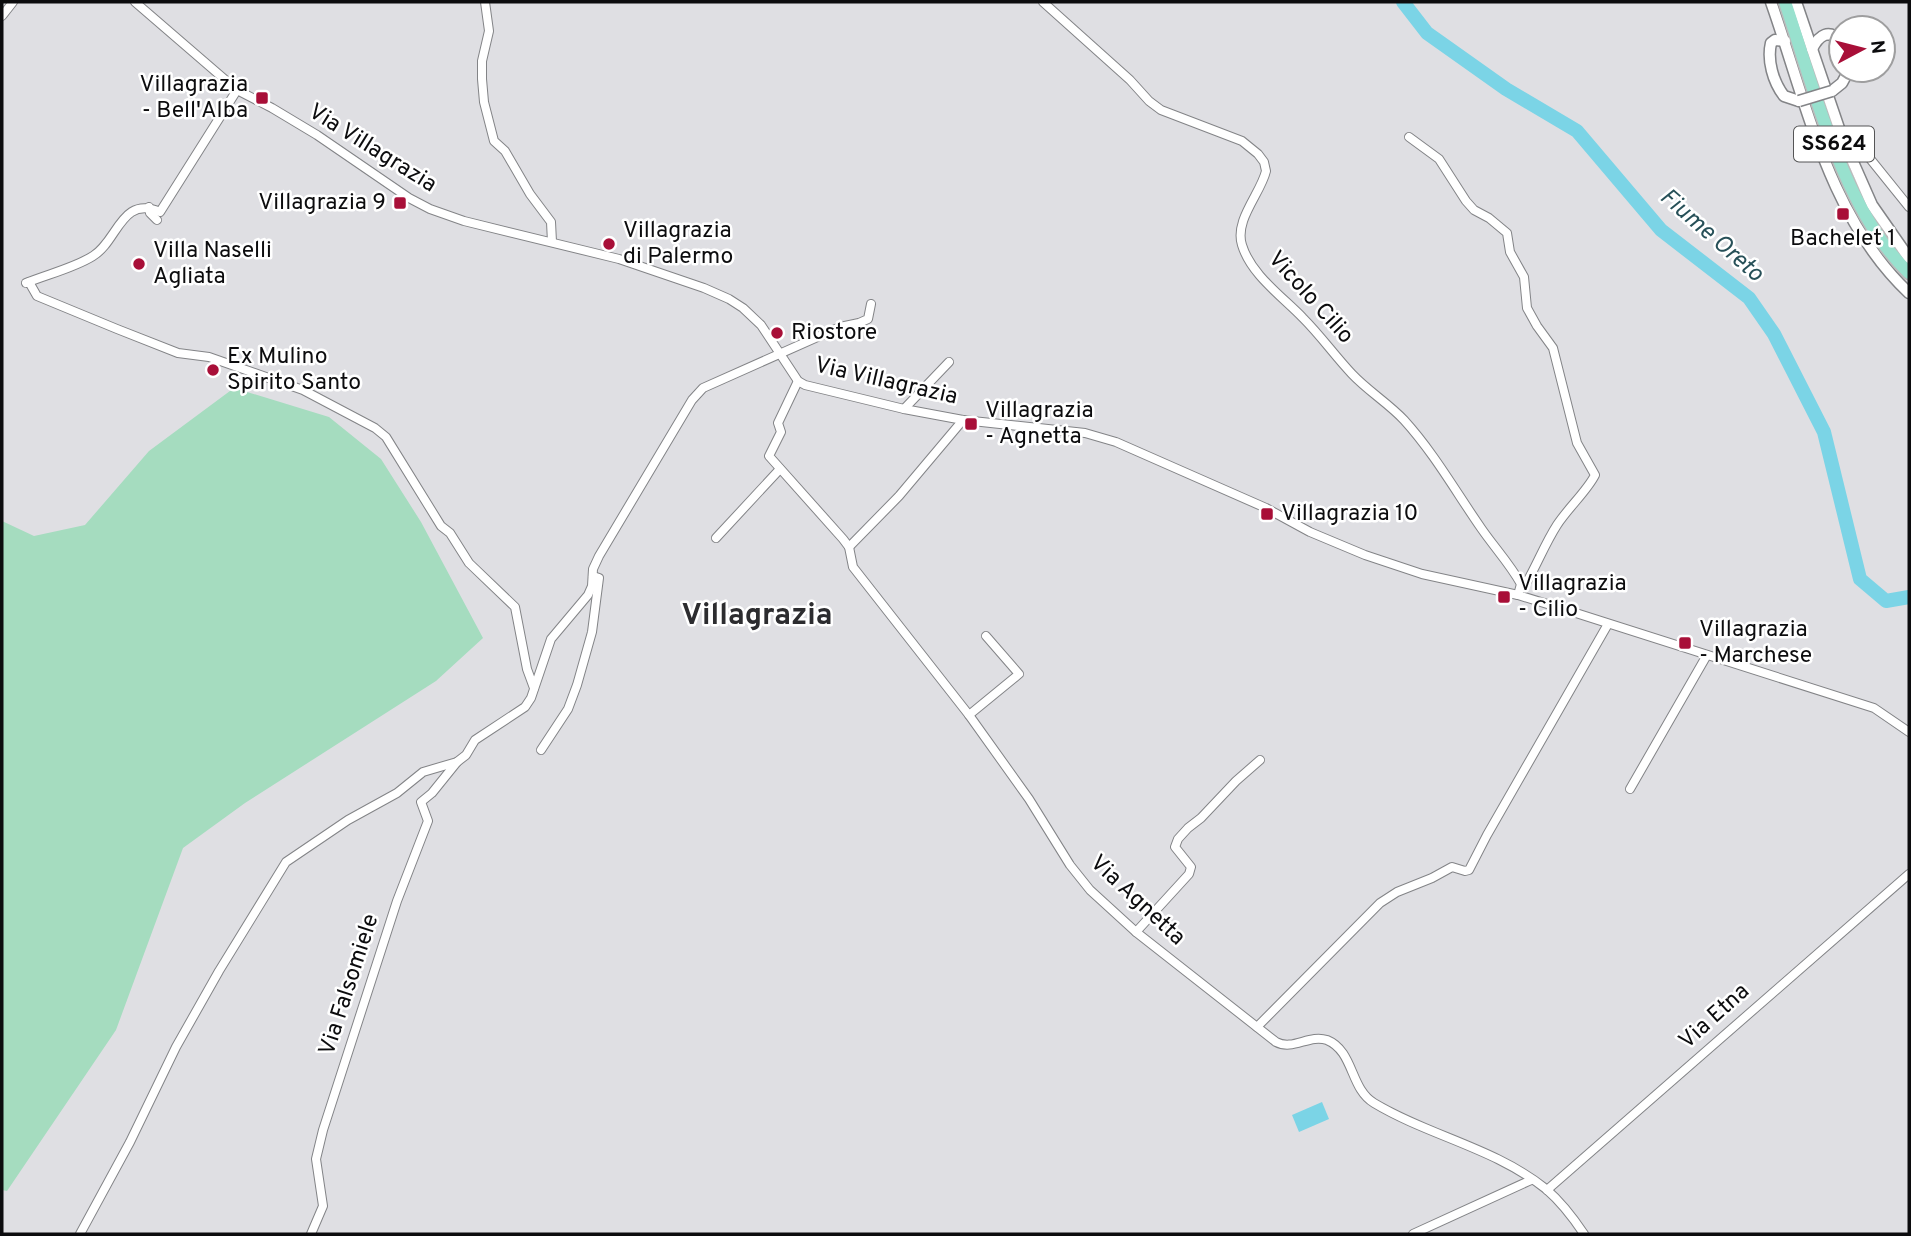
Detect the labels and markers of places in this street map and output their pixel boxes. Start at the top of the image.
place label: Villagrazia - Bell'Alba [139,71,248,126]
marker: Villagrazia - Bell'Alba [254,90,270,106]
place label: Villagrazia 9 [258,189,386,218]
marker: Villagrazia 9 [392,195,408,211]
marker: Bachelet 1 [1835,206,1851,222]
place label: Villagrazia di Palermo [623,217,733,272]
place label: Bachelet 1 [1790,225,1896,254]
marker: Villagrazia di Palermo [601,236,617,252]
place label: Villa Naselli Agliata [153,237,272,292]
marker: Villa Naselli Agliata [131,256,147,272]
place label: Riostore [791,319,877,348]
marker: Riostore [769,325,785,341]
place label: Ex Mulino Spirito Santo [227,343,361,398]
marker: Ex Mulino Spirito Santo [205,362,221,378]
place label: Villagrazia - Agnetta [985,397,1094,452]
marker: Villagrazia - Agnetta [963,416,979,432]
place label: Villagrazia 10 [1281,500,1418,529]
marker: Villagrazia 10 [1259,506,1275,522]
place label: Villagrazia - Cilio [1518,570,1627,625]
marker: Villagrazia - Cilio [1496,589,1512,605]
place label: Villagrazia - Marchese [1699,616,1812,671]
marker: Villagrazia - Marchese [1677,635,1693,651]

